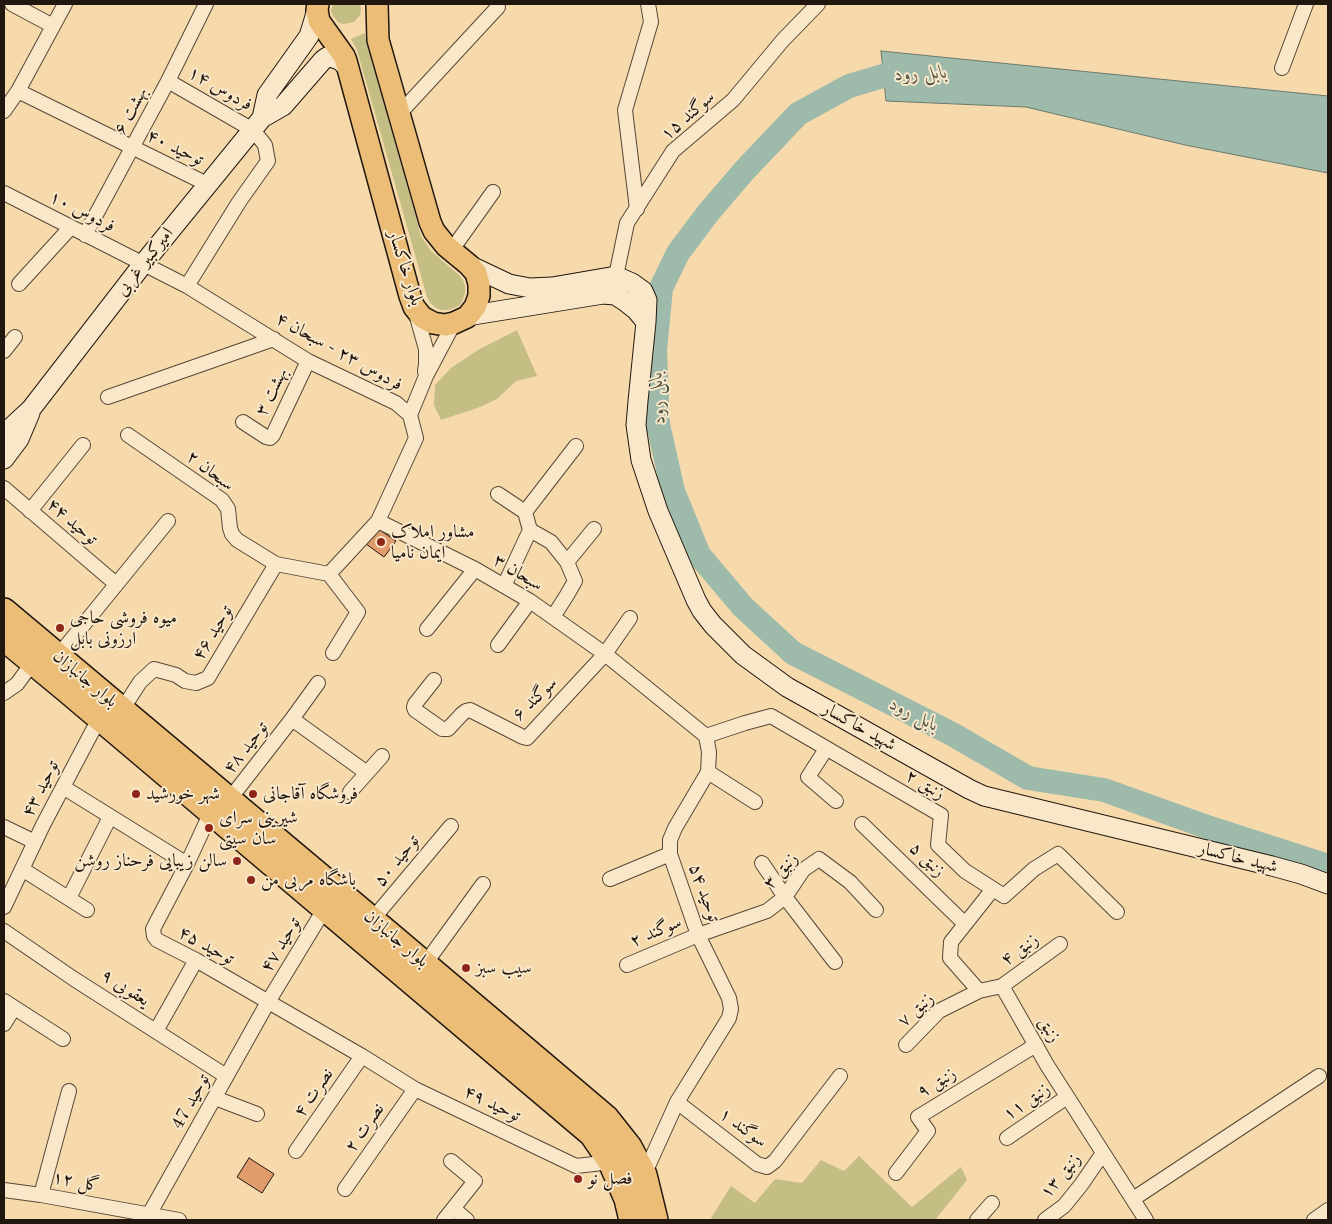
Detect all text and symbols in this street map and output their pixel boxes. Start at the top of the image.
water label: بابل رود [894,61,948,87]
street label: فردوس ۱۴ [184,62,256,116]
street label: بهشت ۶ [109,83,153,139]
street label: سوگند ۱۵ [657,87,719,145]
street label: توحید ۴۰ [143,125,207,171]
street label: فردوس ۱۰ [46,186,118,238]
street label: امیرکبیر غربی [111,223,179,301]
street label: بلوار خاکسار [383,227,427,309]
street label: فردوس ۲۳ - سبحان ۴ [272,308,406,396]
street label: بهشت ۳ [251,364,293,420]
water label: بابل رود [645,371,671,425]
street label: سبحان ۲ [182,446,238,496]
street label: توحید ۴۴ [42,494,102,550]
place label: مشاور املاک ایمان نامیا [391,521,475,564]
marker: مشاور املاک ایمان نامیا [375,536,387,548]
street label: سبحان ۳ [489,550,547,596]
street label: توحید ۴۶ [188,602,238,664]
place label: میوه فروشی حاجی ارزونی بابل [70,607,177,650]
marker: میوه فروشی حاجی ارزونی بابل [54,622,66,634]
street label: بلوار جانبازان [48,646,122,712]
street label: سوگند ۶ [508,672,562,726]
water label: بابل رود [885,693,943,737]
street label: شهید خاکسار [818,698,900,756]
street label: توحید ۴۸ [219,718,273,778]
street label: توحید ۴۳ [18,757,64,821]
street label: زنبق ۲ [902,765,948,805]
place label: شهر خورشید [146,783,220,805]
place label: فروشگاه آقاجانی [263,783,358,805]
marker: شهر خورشید [130,788,142,800]
marker: فروشگاه آقاجانی [247,788,259,800]
place label: شیرینی سرای سان سیتی [219,807,298,850]
marker: شیرینی سرای سان سیتی [203,822,215,834]
street label: توحید ۵۰ [370,831,424,891]
street label: زنبق ۵ [905,838,949,882]
street label: شهید خاکسار [1196,838,1280,878]
street label: زنبق ۳ [759,848,803,894]
place label: سالن زیبایی فرحناز روشن [74,850,227,872]
marker: سالن زیبایی فرحناز روشن [231,855,243,867]
street label: توحید ۵۴ [684,861,724,925]
place label: باشگاه مربی من [261,869,356,891]
marker: باشگاه مربی من [245,874,257,886]
street label: بلوار جانبازان [359,906,433,972]
street label: سوگند ۲ [627,911,685,953]
street label: توحید ۴۷ [256,914,306,976]
street label: توحید ۴۵ [174,922,238,970]
street label: زنبق ۴ [997,929,1043,971]
place label: سیب سبز [476,957,532,979]
marker: سیب سبز [460,962,472,974]
street label: یعقوبی ۹ [97,965,153,1011]
street label: زنبق ۷ [893,988,939,1032]
street label: زنبق [1033,1013,1065,1047]
street label: زنبق ۹ [914,1063,960,1103]
street label: نصرت ۴ [289,1064,339,1122]
street label: توحید 47 [167,1070,215,1134]
street label: زنبق ۱۱ [999,1078,1055,1126]
street label: توحید ۴۹ [460,1081,524,1127]
street label: نصرت ۲ [340,1099,390,1157]
street label: سوگند ۱ [715,1103,771,1153]
street label: زنبق ۱۳ [1036,1149,1086,1203]
street label: گل ۱۲ [51,1167,101,1197]
place label: فصل نو [588,1168,633,1190]
marker: فصل نو [572,1173,584,1185]

